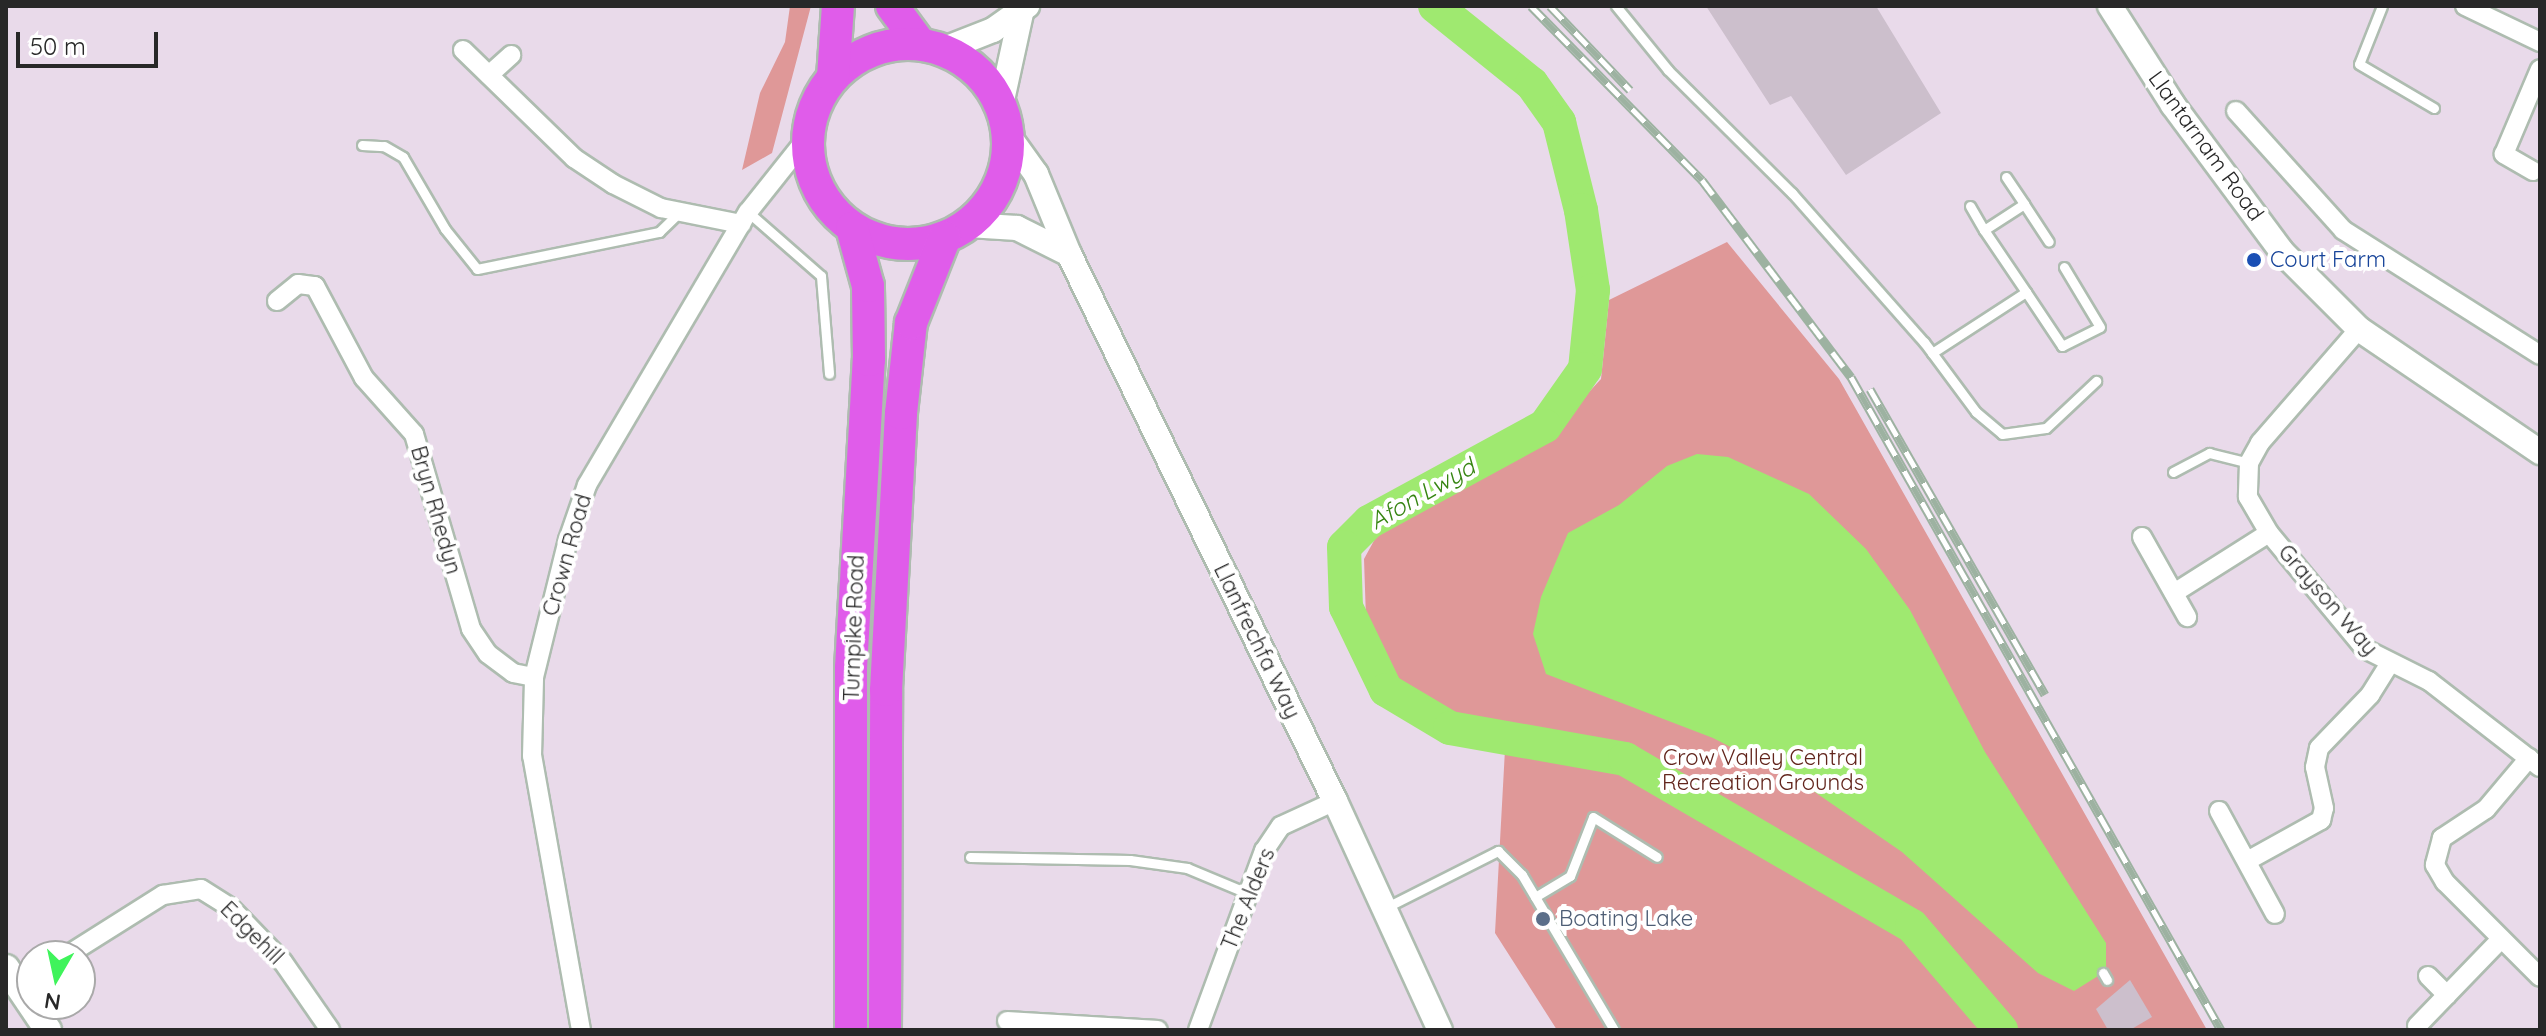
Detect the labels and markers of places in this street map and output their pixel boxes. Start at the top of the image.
place label: Court Farm [2270,247,2386,273]
marker: Court Farm [2245,251,2263,269]
place label: Boating Lake [1559,906,1693,932]
marker: Boating Lake [1534,910,1552,928]

